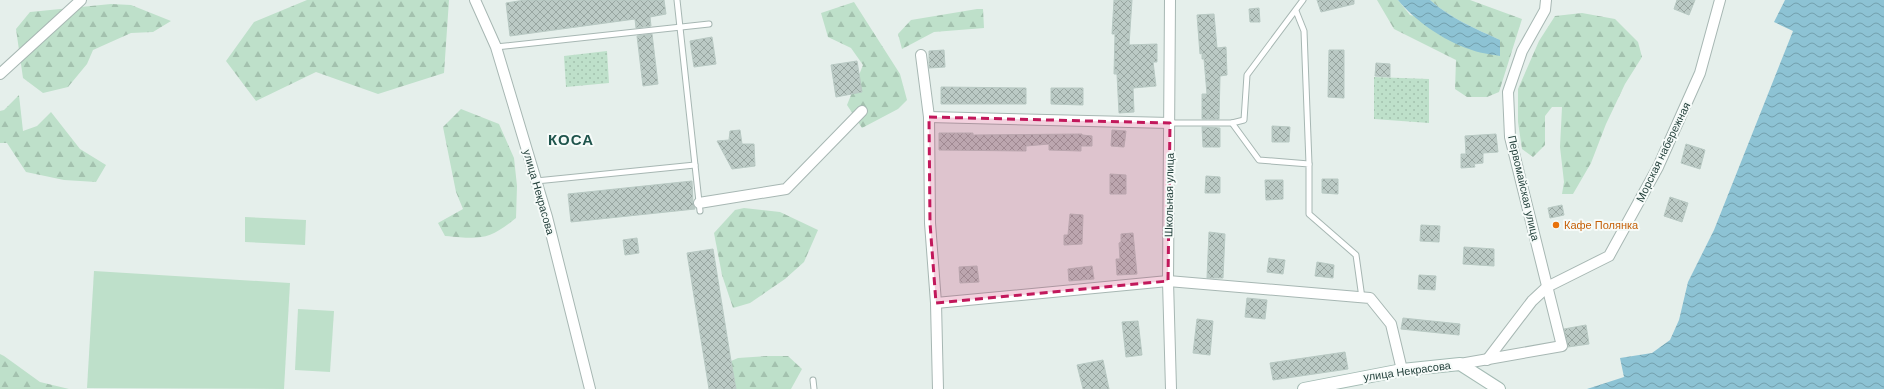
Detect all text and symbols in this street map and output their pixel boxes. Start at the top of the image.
street label: Морская набережная [1634,100,1692,204]
district label: КОСА [548,131,594,148]
street label: Первомайская улица [1506,134,1542,243]
street label: улица Некрасова [521,148,557,237]
street label: Школьная улица [1162,152,1176,237]
place label: Кафе Полянка [1564,219,1639,231]
marker: Кафе Полянка [1551,220,1561,230]
street label: улица Некрасова [1363,359,1452,383]

